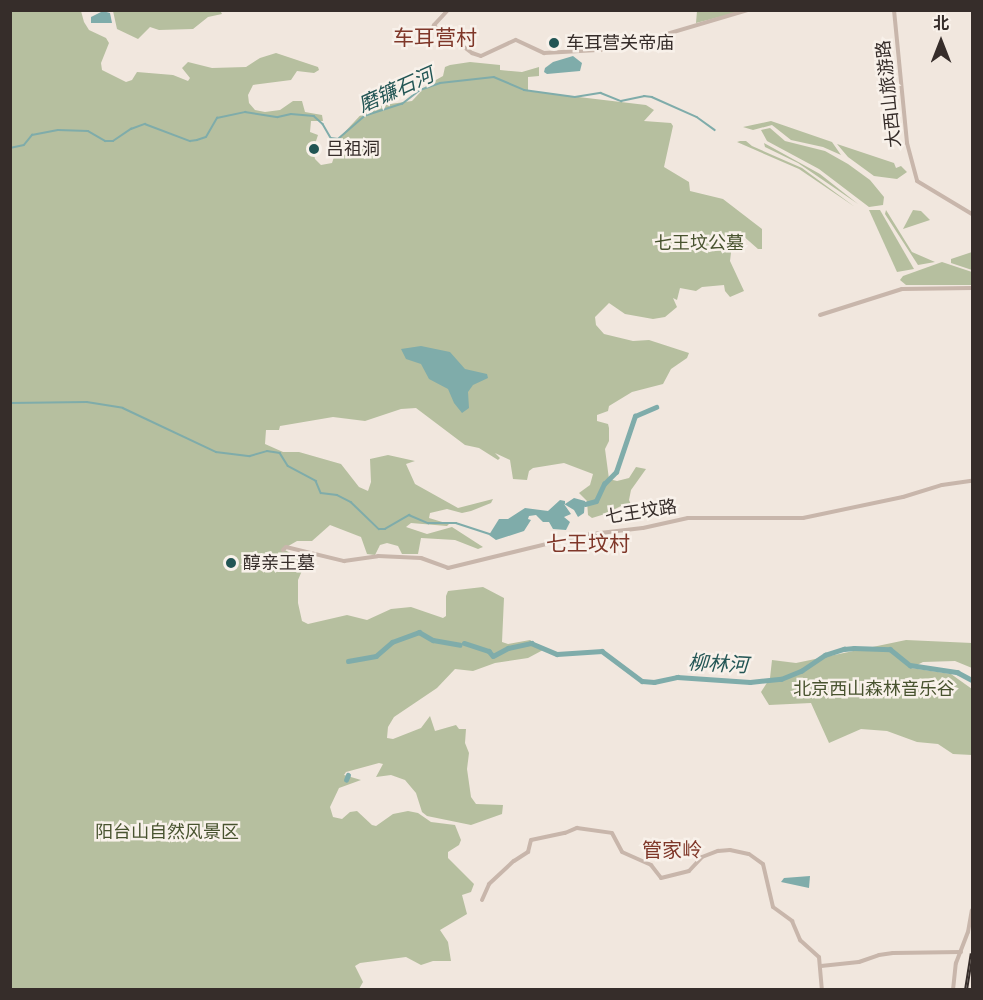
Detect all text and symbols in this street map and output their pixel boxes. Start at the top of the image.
north arrow [911,12,971,72]
text: 北 [933,13,949,34]
district label: 车耳营村 [393,25,477,51]
place label: 车耳营关帝庙 [566,32,674,54]
marker: 车耳营关帝庙 [547,36,561,50]
street label: 大西山旅游路 [873,39,905,149]
water label: 磨镰石河 [355,63,437,117]
place label: 吕祖洞 [326,138,380,160]
marker: 吕祖洞 [307,142,321,156]
park label: 七王坟公墓 [654,232,744,254]
street label: 七王坟路 [604,496,678,528]
district label: 七王坟村 [546,531,630,557]
place label: 醇亲王墓 [243,552,315,574]
marker: 醇亲王墓 [224,556,238,570]
water label: 柳林河 [687,650,749,678]
park label: 北京西山森林音乐谷 [793,678,955,700]
park label: 阳台山自然风景区 [95,821,239,843]
district label: 管家岭 [642,838,702,862]

